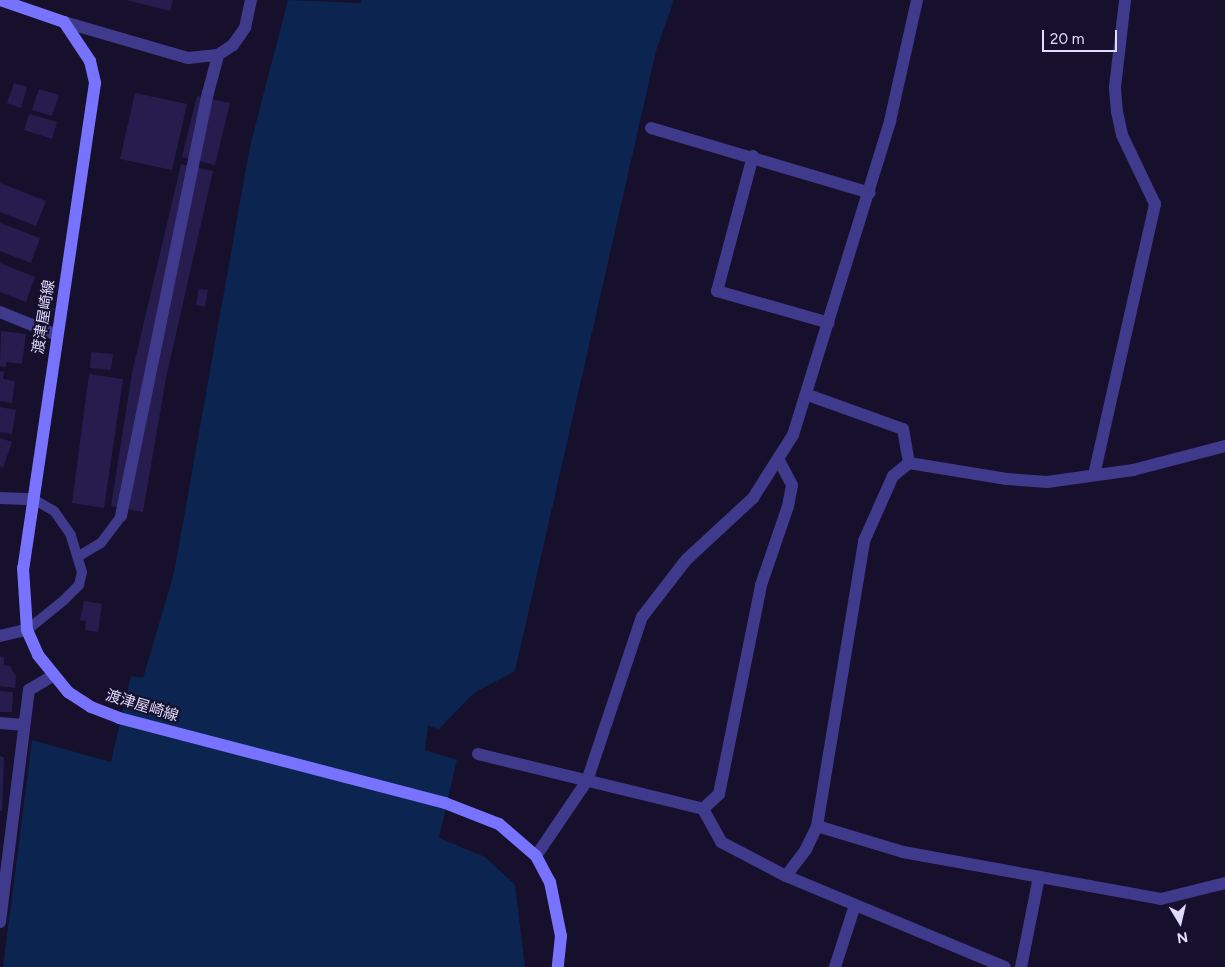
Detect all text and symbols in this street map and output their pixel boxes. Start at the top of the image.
scale bar [1045,20,1120,52]
text: 20 m [1050,30,1084,48]
street label: 渡津屋崎線 [29,279,59,355]
street label: 渡津屋崎線 [104,686,180,726]
north arrow [1155,897,1205,947]
text: N [1176,928,1189,947]

